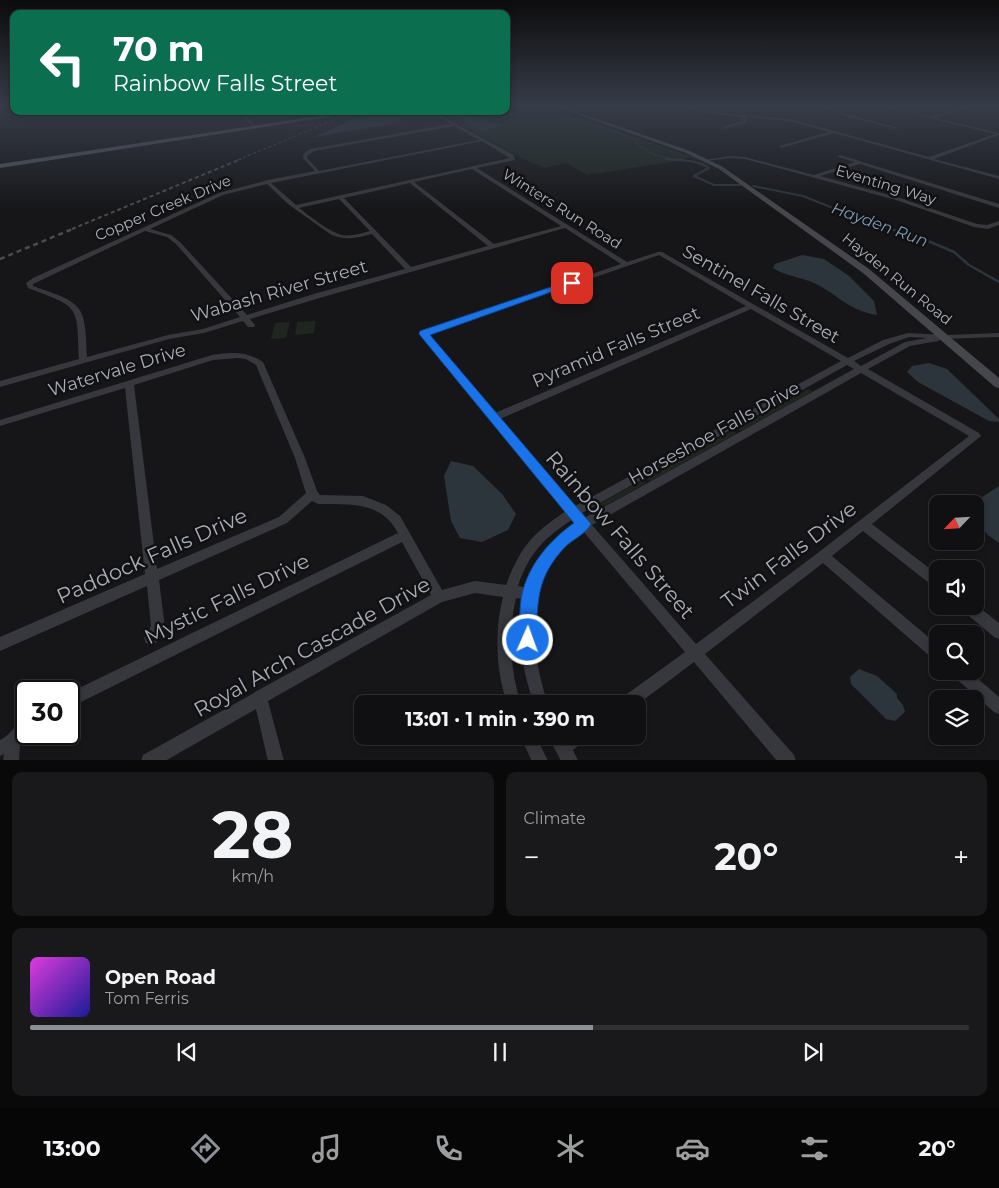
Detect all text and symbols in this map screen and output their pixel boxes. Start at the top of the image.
text: 70 m [113,27,204,70]
icon: left [30,30,95,95]
text: Rainbow Falls Street [113,70,337,97]
street label: Eventing Way [834,160,939,209]
street label: Winters Run Road [499,164,625,253]
street label: Copper Creek Drive [92,170,234,245]
water label: Hayden Run [829,198,930,251]
street label: Hayden Run Road [838,228,956,329]
street label: Sentinel Falls Street [678,240,844,348]
street label: Wabash River Street [188,255,370,327]
pin [551,262,593,304]
icon: arrive [558,269,586,297]
street label: Pyramid Falls Street [529,302,703,392]
street label: Watervale Drive [46,339,188,401]
street label: Horseshoe Falls Drive [624,377,804,489]
street label: Rainbow Falls Street [541,446,700,624]
north arrow [929,495,984,550]
map controls [929,495,984,745]
street label: Twin Falls Drive [716,496,861,613]
street label: Paddock Falls Drive [53,502,251,609]
street label: Mystic Falls Drive [140,548,313,649]
button: sound [929,560,984,615]
street label: Royal Arch Cascade Drive [189,571,434,722]
position arrow [501,613,553,665]
button: search [929,625,984,680]
speed limit sign: 30 [15,680,80,745]
button: layers [929,690,984,745]
text: 13:01 · 1 min · 390 m [405,708,595,731]
text: 28 [212,795,293,874]
text: Climate [524,809,586,828]
text: 20° [714,833,778,880]
text: − [524,840,540,874]
text: + [953,840,969,874]
text: km/h [231,867,274,886]
text: Open Road [105,966,216,989]
text: Tom Ferris [105,989,189,1008]
icon: previous [173,1038,201,1066]
icon: pause [486,1038,514,1066]
icon: next [799,1038,827,1066]
icon: directions [188,1131,223,1166]
icon: music [309,1131,344,1166]
icon: phone [431,1131,466,1166]
icon: climate [553,1131,588,1166]
icon: car [675,1131,710,1166]
icon: filters [797,1131,832,1166]
text: 13:00 [43,1135,101,1162]
text: 20° [918,1135,956,1162]

